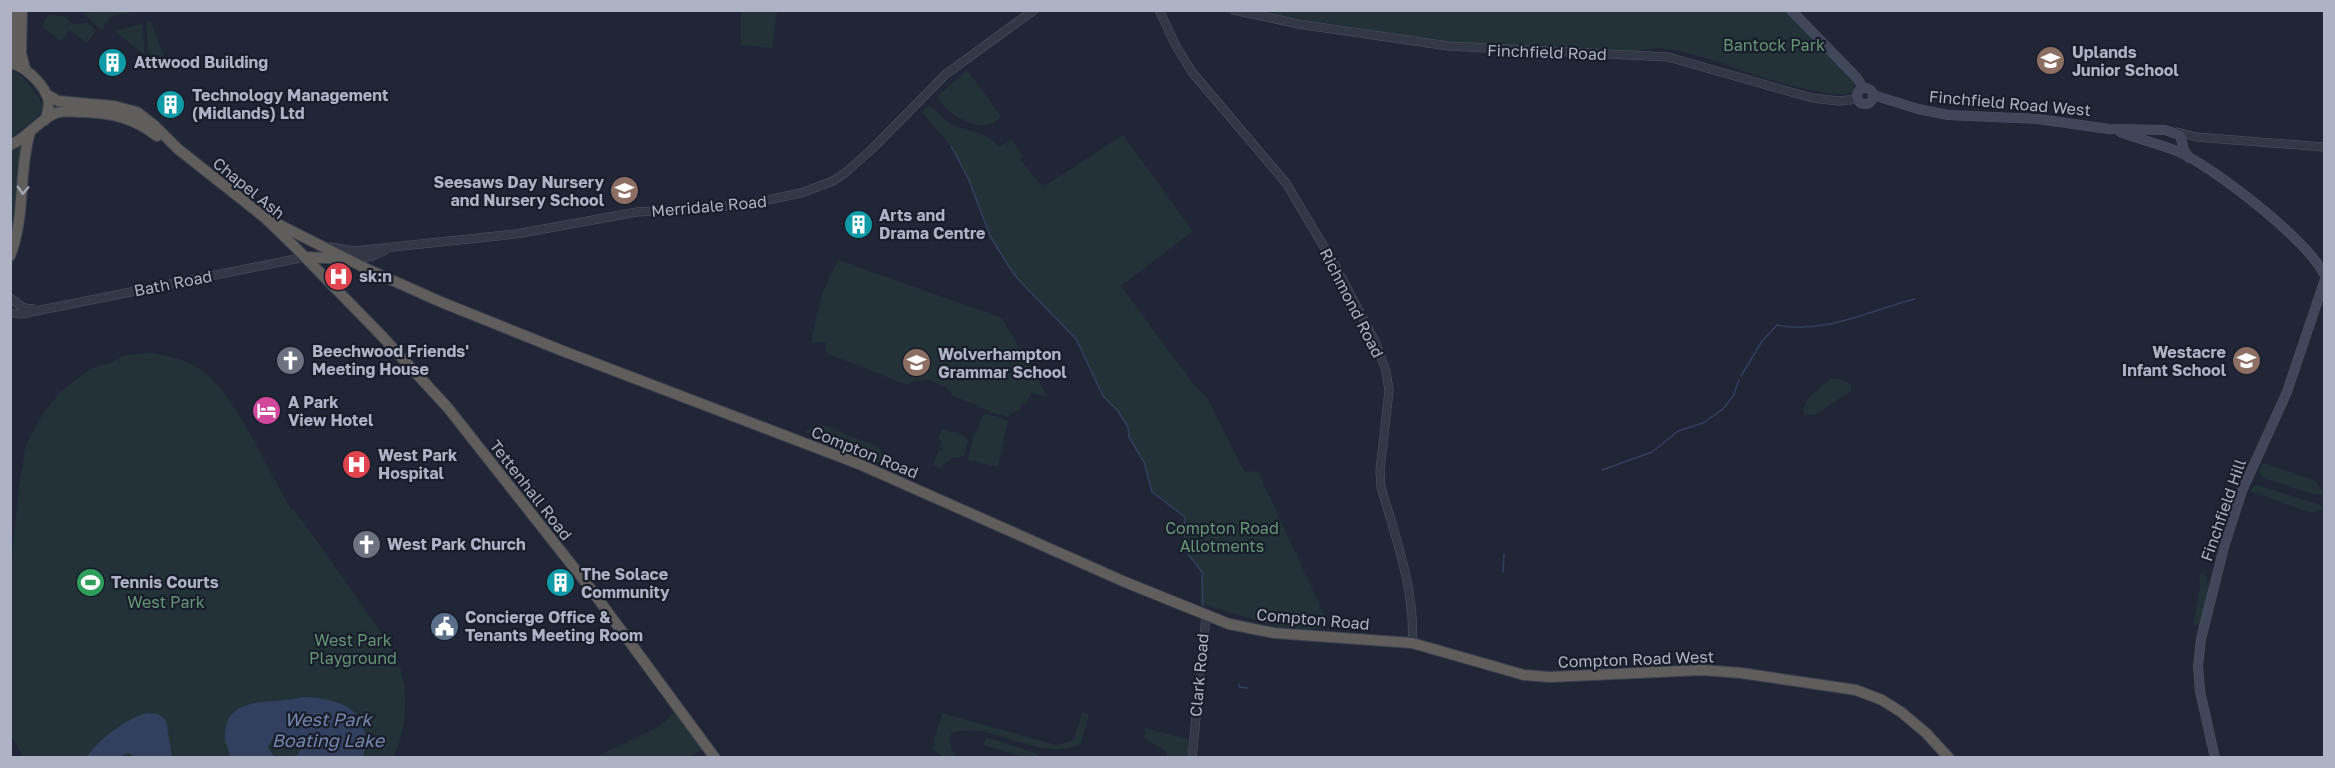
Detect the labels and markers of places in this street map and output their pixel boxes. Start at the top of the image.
place label: Uplands Junior School [2072,42,2179,80]
school or university icon: Uplands Junior School [2035,45,2067,77]
building icon: Attwood Building [97,46,129,78]
place label: Attwood Building [134,52,268,72]
place label: Technology Management (Midlands) Ltd [192,85,388,123]
building icon: Technology Management (Midlands) Ltd [155,88,187,120]
place label: Seesaws Day Nursery and Nursery School [434,172,605,210]
school or university icon: Seesaws Day Nursery and Nursery School [609,175,641,207]
place label: Arts and Drama Centre [879,205,985,243]
building icon: Arts and Drama Centre [842,208,874,240]
hospital icon: sk:n [322,260,354,292]
place label: sk:n [359,266,392,286]
place label: Beechwood Friends' Meeting House [312,341,469,379]
place label: Westacre Infant School [2122,342,2227,380]
church icon: Beechwood Friends' Meeting House [275,344,307,376]
place label: Wolverhampton Grammar School [938,344,1067,382]
school or university icon: Westacre Infant School [2231,345,2263,377]
school or university icon: Wolverhampton Grammar School [901,347,933,379]
place label: A Park View Hotel [288,392,374,430]
hotel icon: A Park View Hotel [251,395,283,427]
place label: West Park Hospital [378,445,458,483]
hospital icon: West Park Hospital [341,448,373,480]
church icon: West Park Church [350,528,382,560]
place label: West Park Church [387,534,526,554]
place label: The Solace Community [581,564,670,602]
sports icon: Tennis Courts [74,566,106,598]
building icon: The Solace Community [544,567,576,599]
place label: Tennis Courts [111,572,219,592]
place label: Concierge Office & Tenants Meeting Room [465,607,643,645]
public building icon: Concierge Office & Tenants Meeting Room [428,610,460,642]

